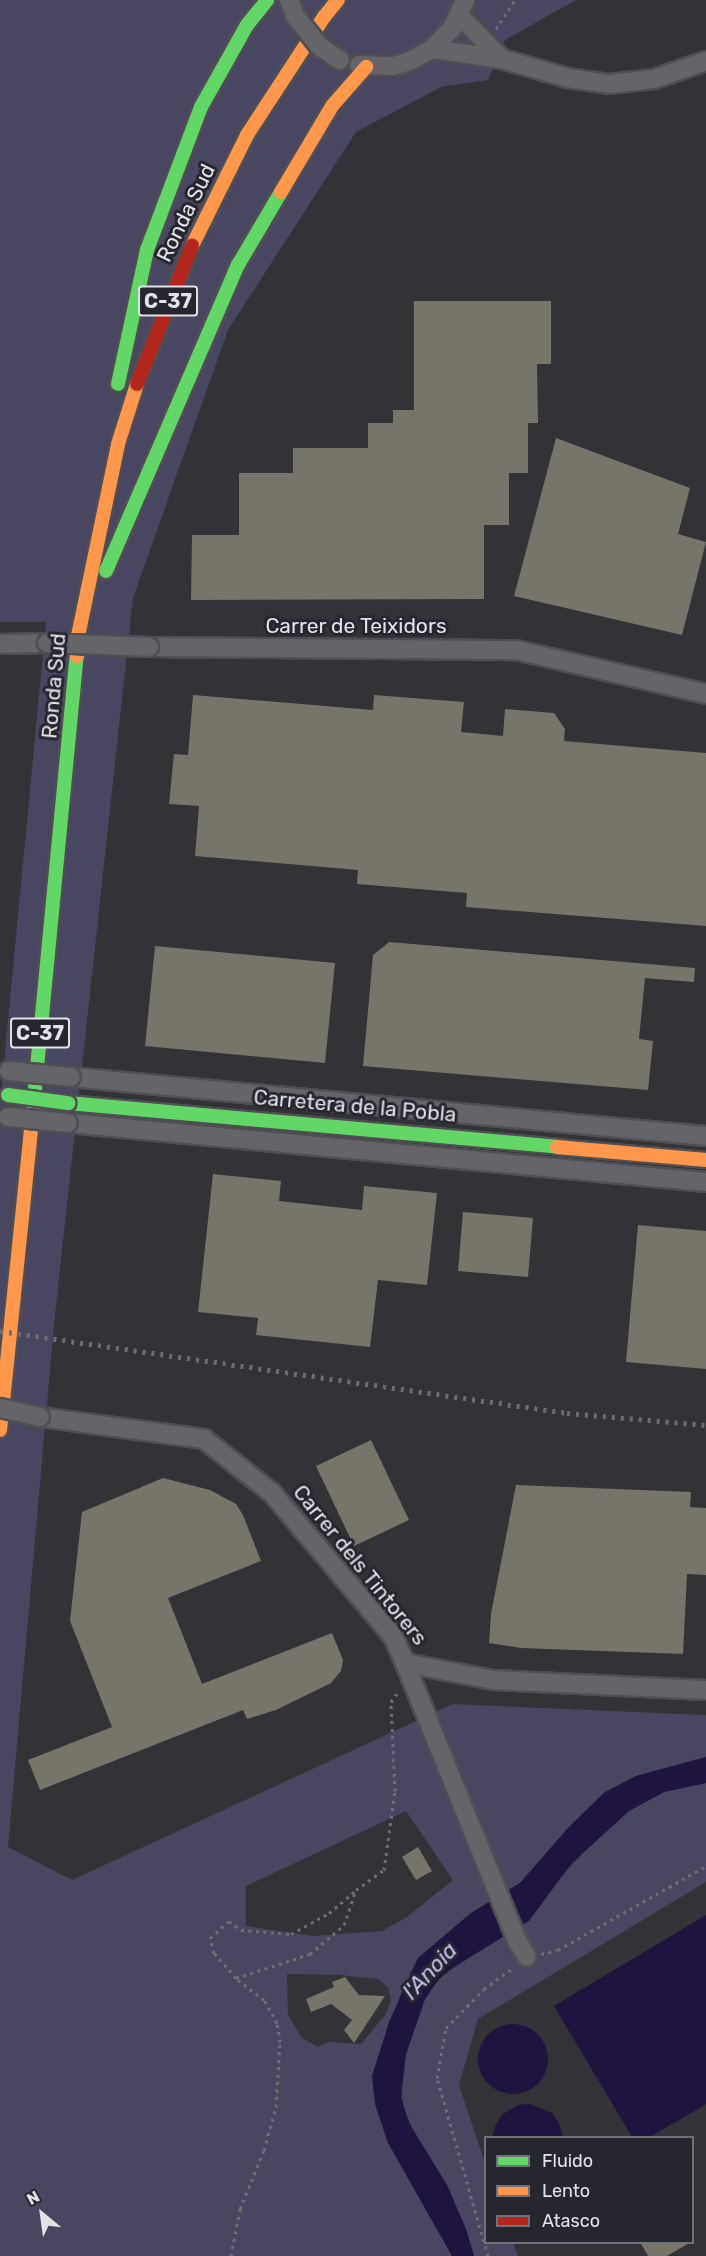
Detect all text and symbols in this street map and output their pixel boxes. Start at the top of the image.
street label: Ronda Sud [151,160,221,266]
road number: C-37 [138,284,198,318]
street label: Carrer de Teixidors [265,613,447,639]
street label: Ronda Sud [37,632,71,740]
road number: C-37 [10,1016,70,1050]
street label: Carretera de la Pobla [253,1085,457,1127]
street label: Carrer dels Tintorers [287,1479,433,1651]
water label: l'Anoia [397,1937,463,2005]
legend [484,2136,694,2244]
text: Fluido [542,2150,593,2172]
text: Lento [542,2180,590,2202]
north arrow [12,2184,72,2244]
text: N [23,2187,43,2209]
text: Atasco [542,2210,600,2232]

